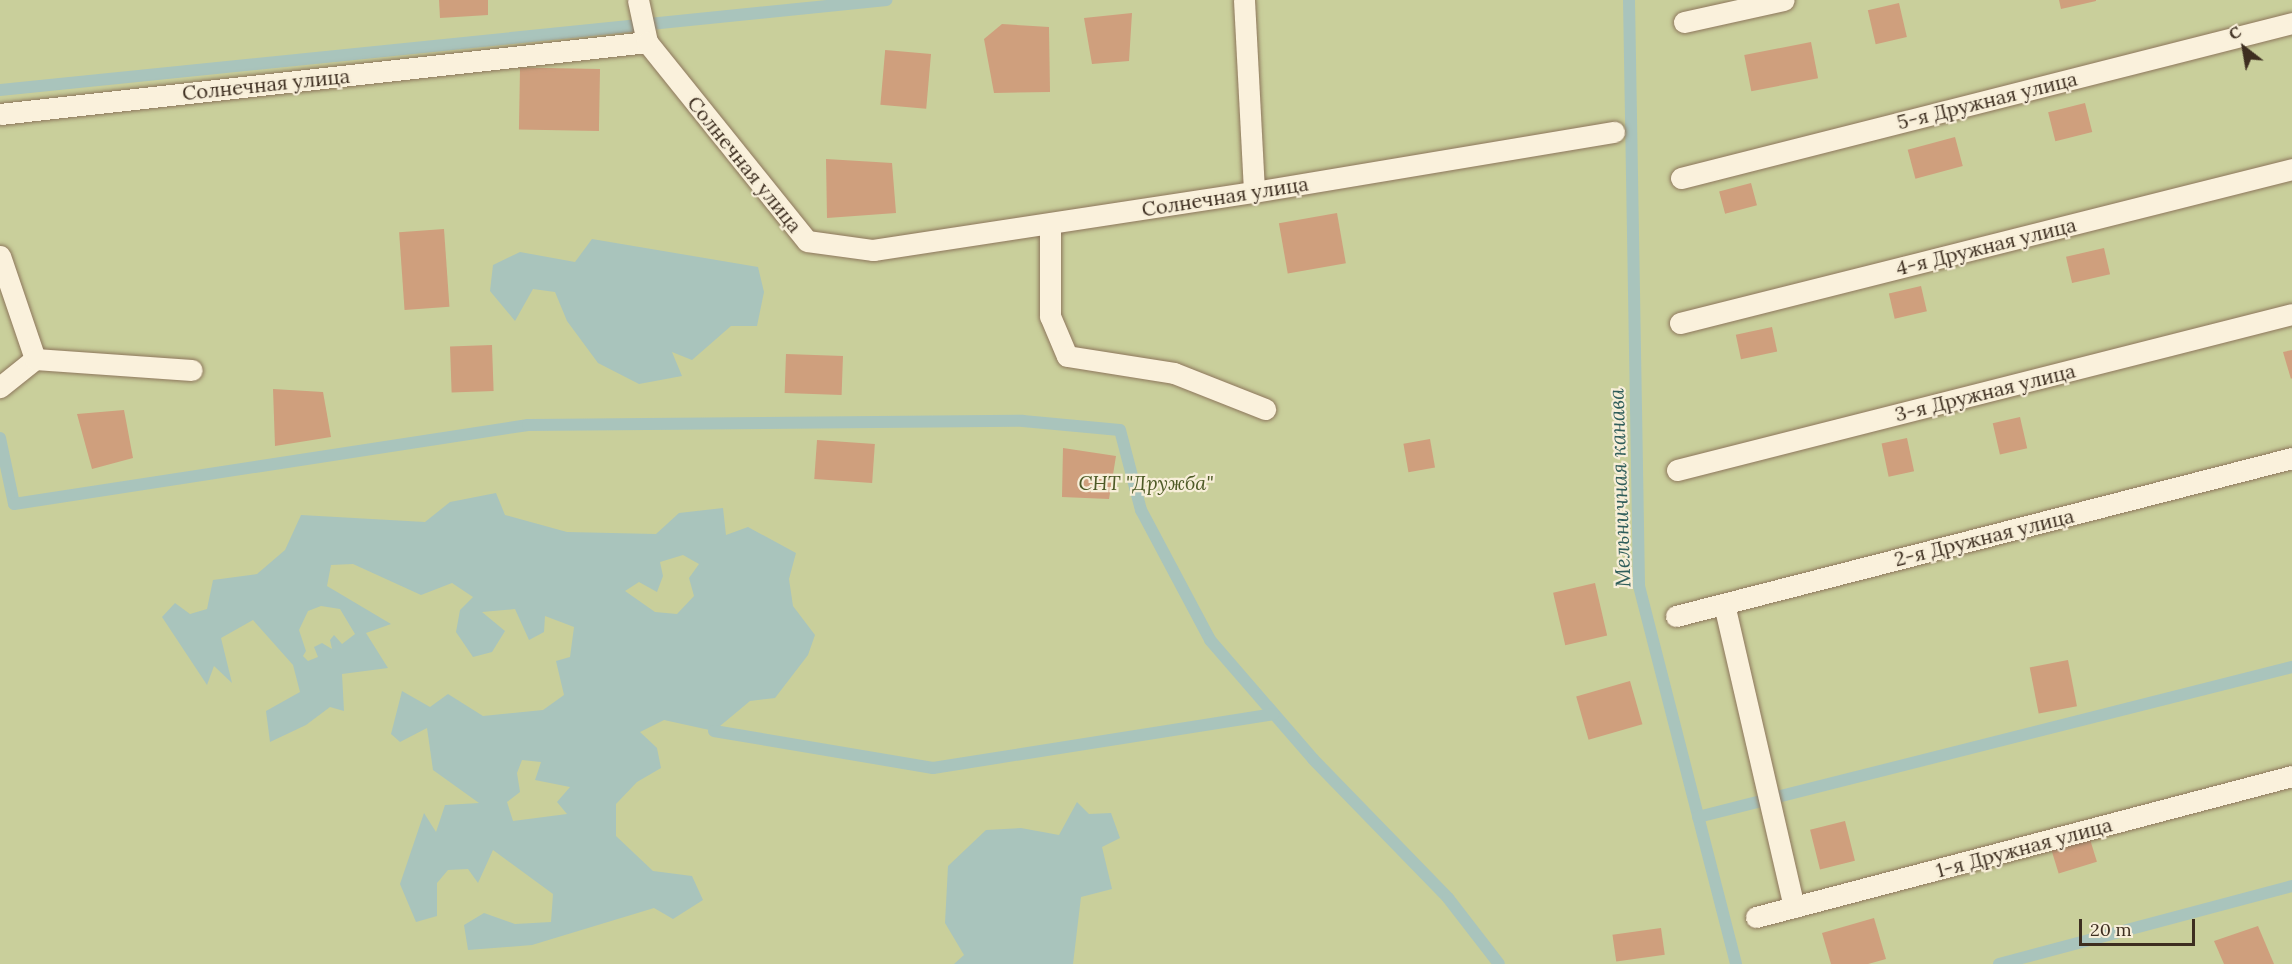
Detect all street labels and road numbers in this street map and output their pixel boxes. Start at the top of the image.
street label: Солнечная улица [181,63,351,105]
street label: 5-я Дружная улица [1894,66,2080,134]
street label: Солнечная улица [683,91,807,237]
street label: Солнечная улица [1140,171,1310,221]
street label: 4-я Дружная улица [1893,212,2079,280]
street label: 3-я Дружная улица [1892,358,2078,426]
street label: 2-я Дружная улица [1892,503,2076,571]
street label: 1-я Дружная улица [1933,812,2115,882]

